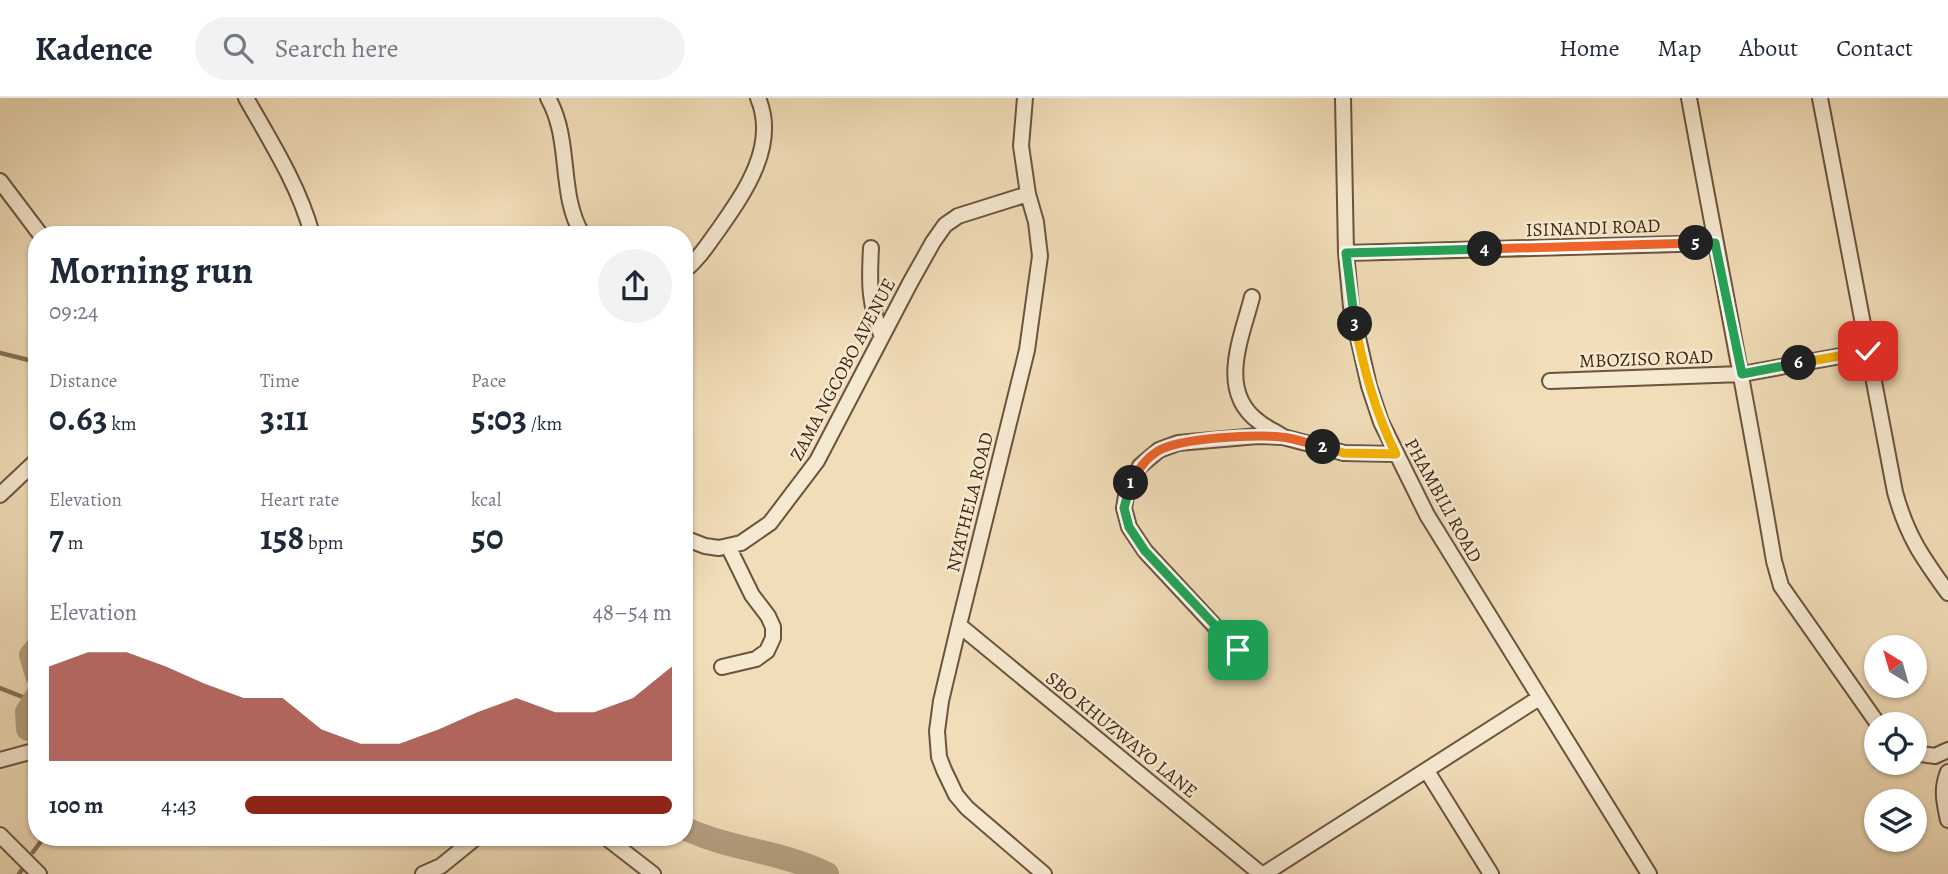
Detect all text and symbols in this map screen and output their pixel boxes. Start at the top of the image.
search box [195,17,685,80]
text: Kadence [35,26,153,71]
icon: search [219,29,257,67]
text: Search here [275,31,398,66]
text: Home [1559,32,1620,64]
text: Map [1658,32,1702,64]
text: About [1740,32,1798,64]
text: Contact [1836,32,1913,64]
street label: ISINANDI ROAD [1525,213,1661,243]
pin: 5 [1678,226,1714,260]
text: 5 [1691,229,1700,255]
pin: 4 [1468,232,1502,266]
text: 4 [1480,235,1489,261]
text: Morning run [49,244,253,296]
button: share [598,249,672,323]
street label: ZAMA NGCOBO AVENUE [784,274,902,465]
text: 09:24 [49,296,99,327]
pin: 3 [1338,306,1372,342]
text: 3 [1350,310,1359,336]
pin [1838,321,1898,381]
icon: check [1849,332,1887,370]
street label: MBOZISO ROAD [1579,344,1713,374]
pin: 6 [1782,345,1816,380]
text: 6 [1794,349,1803,375]
text: Distance [49,368,117,394]
text: Time [260,368,299,394]
text: Pace [471,368,506,394]
text: 0.63 [49,394,108,442]
text: 3:11 [260,394,308,442]
text: 5:03 [471,394,527,442]
text: km [108,411,137,437]
text: /km [527,411,562,437]
street label: NYATHELA ROAD [940,429,1000,575]
pin: 2 [1306,430,1340,464]
text: 2 [1318,433,1327,459]
street label: PHAMBILI ROAD [1398,434,1488,567]
pin: 1 [1114,466,1148,500]
text: 1 [1127,469,1134,495]
text: Elevation [49,487,122,513]
text: Heart rate [260,487,339,513]
text: kcal [471,487,501,513]
text: 7 [49,513,64,561]
text: 158 [260,513,304,561]
text: 50 [471,513,504,561]
text: m [64,530,84,556]
text: bpm [304,530,344,556]
text: Elevation [49,597,137,628]
text: 48–54 m [592,597,672,628]
pin [1208,620,1268,680]
icon: arrive [1219,631,1257,669]
north arrow [1864,635,1927,698]
map controls [1864,635,1927,852]
street label: SBO KHUZWAYO LANE [1040,665,1203,804]
button: locate [1864,712,1927,775]
button: layers [1864,789,1927,852]
text: 100 m [49,790,104,821]
text: 4:43 [161,790,197,821]

